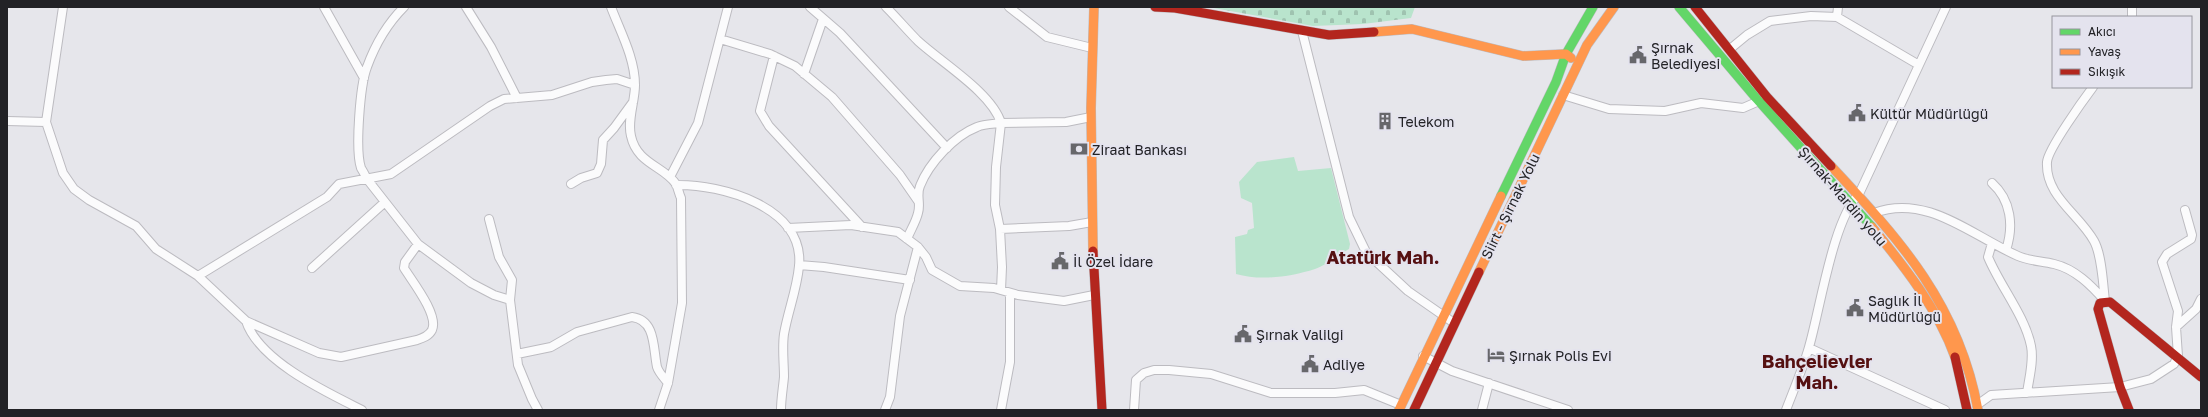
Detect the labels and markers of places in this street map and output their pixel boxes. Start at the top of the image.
place label: Şırnak Belediyesi [1651,39,1720,72]
public building icon: Şırnak Belediyesi [1628,45,1648,65]
public building icon: Kültür Müdürlüğü [1847,103,1867,123]
place label: Kültür Müdürlüğü [1870,105,1988,122]
building icon: Telekom [1375,111,1395,131]
place label: Telekom [1398,113,1454,130]
bank icon: Ziraat Bankası [1069,139,1089,159]
place label: Ziraat Bankası [1092,141,1187,158]
public building icon: İl Özel İdare [1050,251,1070,271]
place label: İl Özel İdare [1073,253,1153,270]
place label: Sağlık İl Müdürlüğü [1868,292,1941,325]
public building icon: Sağlık İl Müdürlüğü [1845,298,1865,318]
public building icon: Şırnak Valilği [1233,324,1253,344]
place label: Şırnak Valilği [1256,326,1344,343]
hotel icon: Şırnak Polis Evi [1486,345,1506,365]
place label: Şırnak Polis Evi [1509,347,1612,364]
public building icon: Adliye [1300,354,1320,374]
place label: Adliye [1323,356,1365,373]

